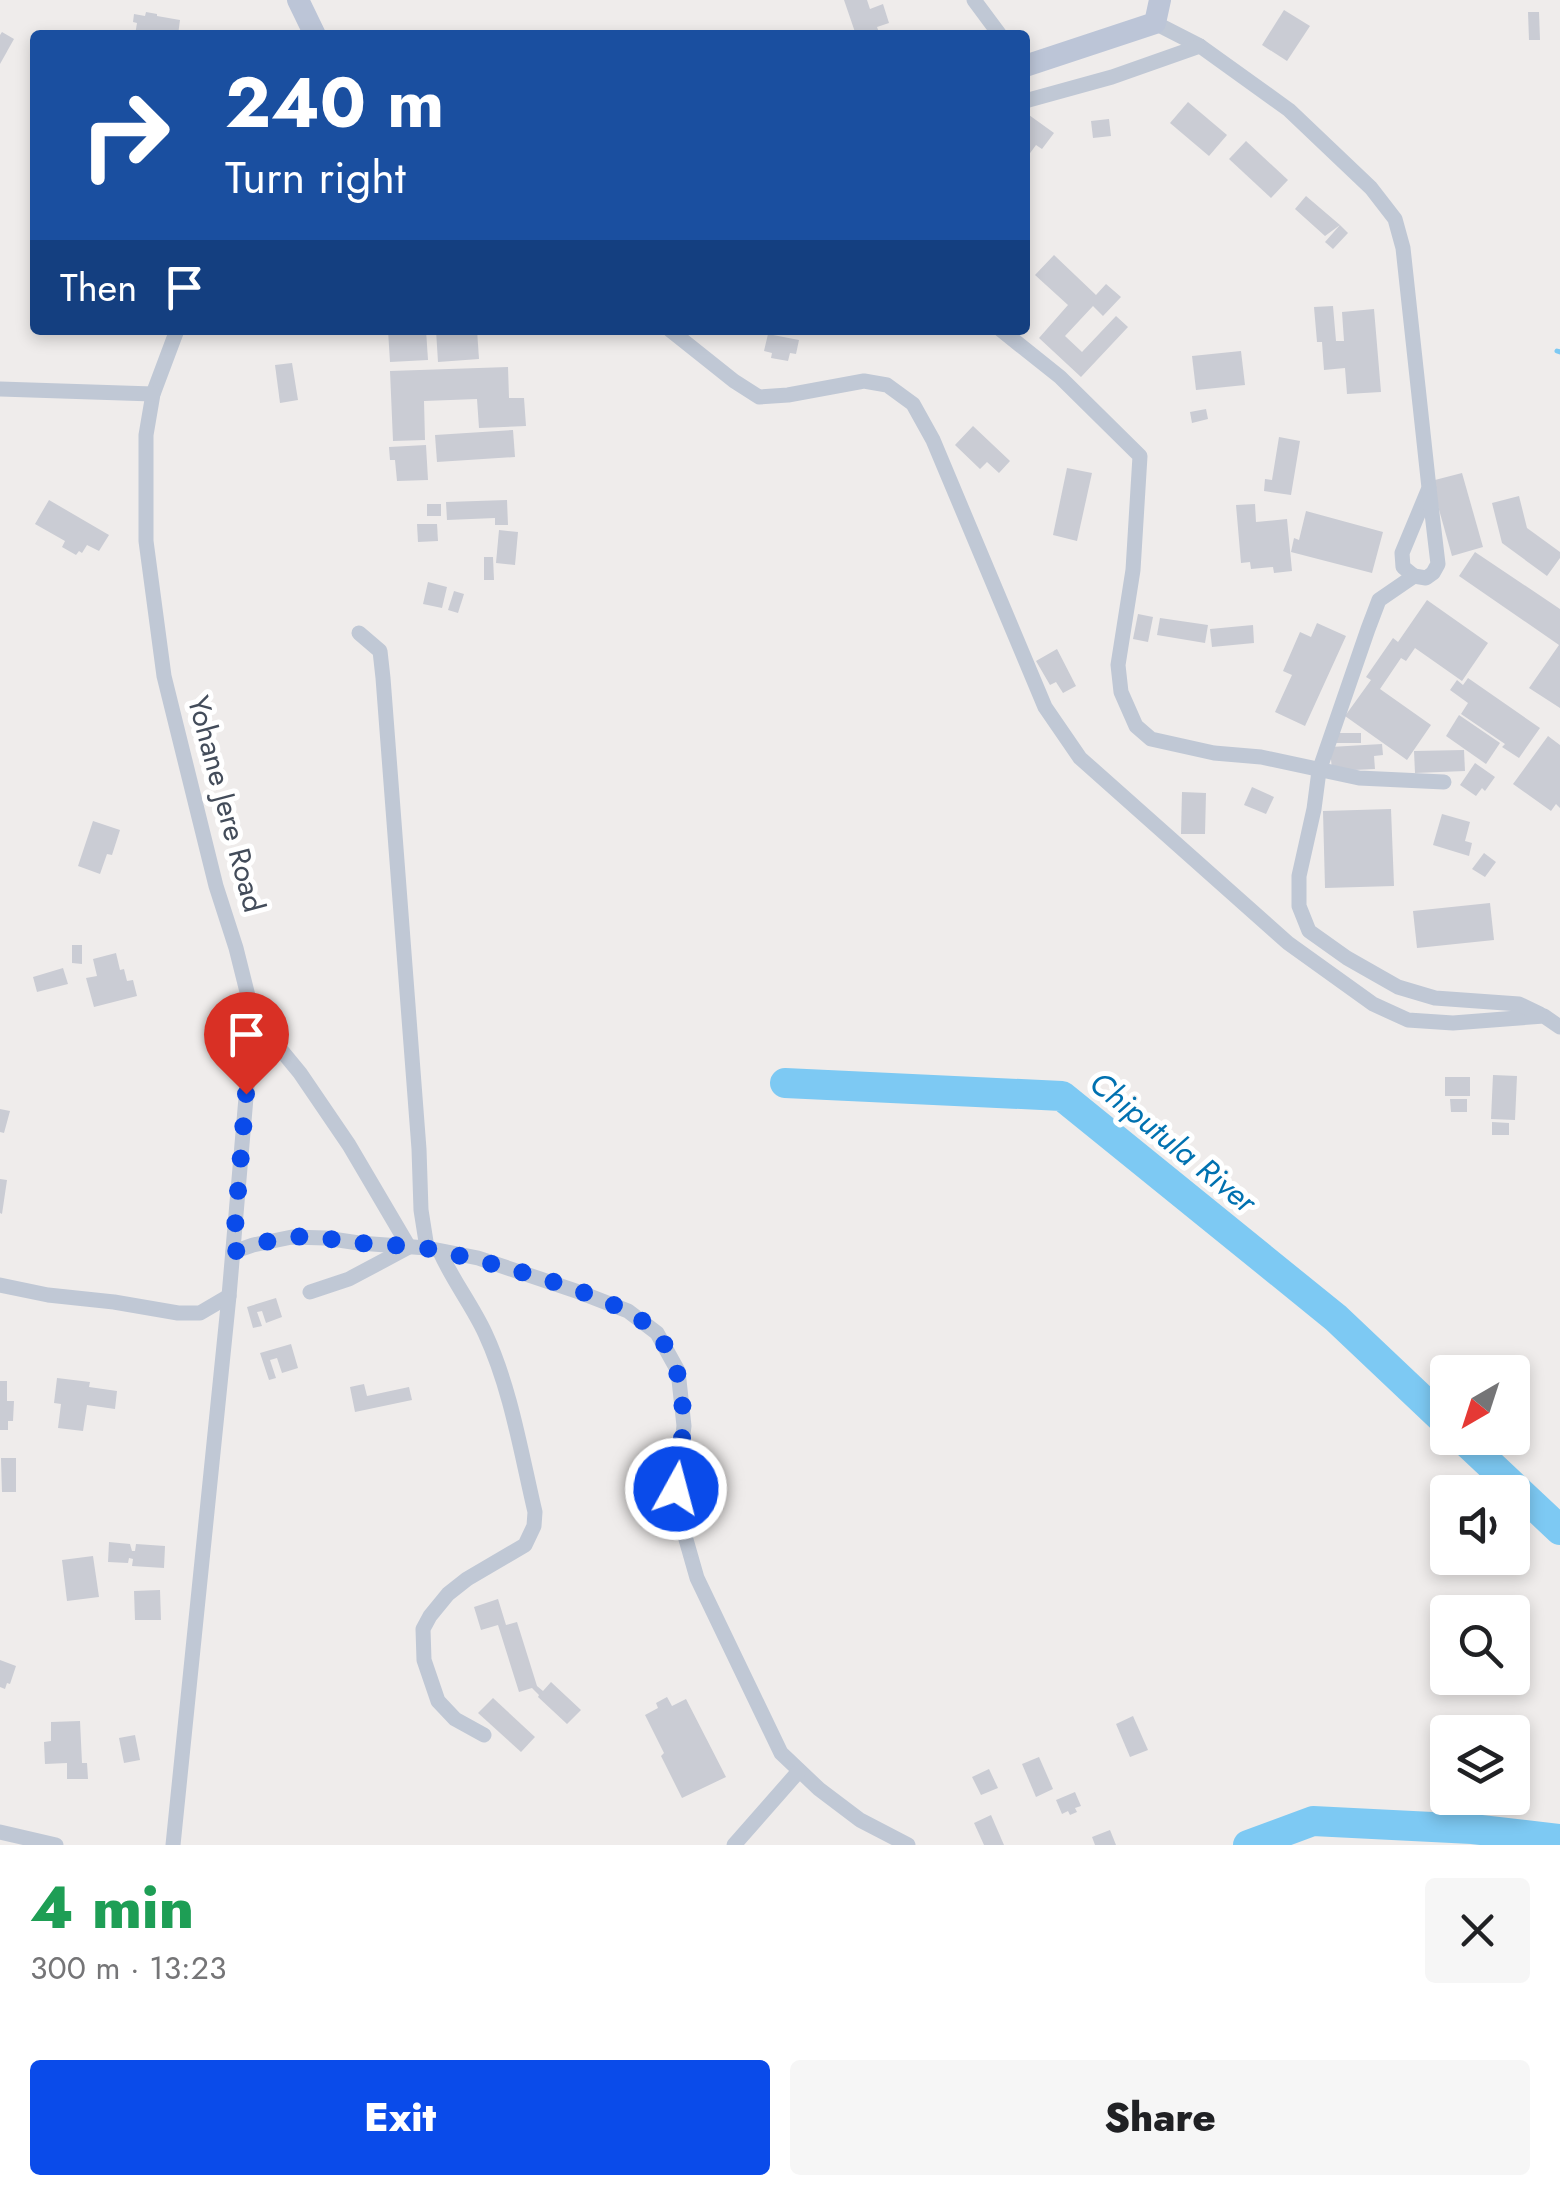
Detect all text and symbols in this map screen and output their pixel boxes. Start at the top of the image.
text: 240 m [225,52,445,153]
icon: right [60,70,190,200]
text: Turn right [225,145,406,210]
text: Then [60,260,137,315]
icon: arrive [157,260,212,315]
street label: Yohane Jere Road [177,691,276,917]
pin [204,992,289,1095]
icon: arrive [219,1007,274,1062]
water label: Chiputula River [1080,1060,1268,1225]
north arrow [1430,1355,1530,1455]
map controls [1430,1355,1530,1815]
position arrow [624,1437,728,1541]
button: sound [1430,1475,1530,1575]
button: search [1430,1595,1530,1695]
button: layers [1430,1715,1530,1815]
text: 4 min [30,1864,194,1951]
button: close [1425,1878,1530,1983]
text: 300 m · 13:23 [30,1945,226,1991]
button: Exit [30,2060,770,2175]
button: Share [790,2060,1530,2175]

